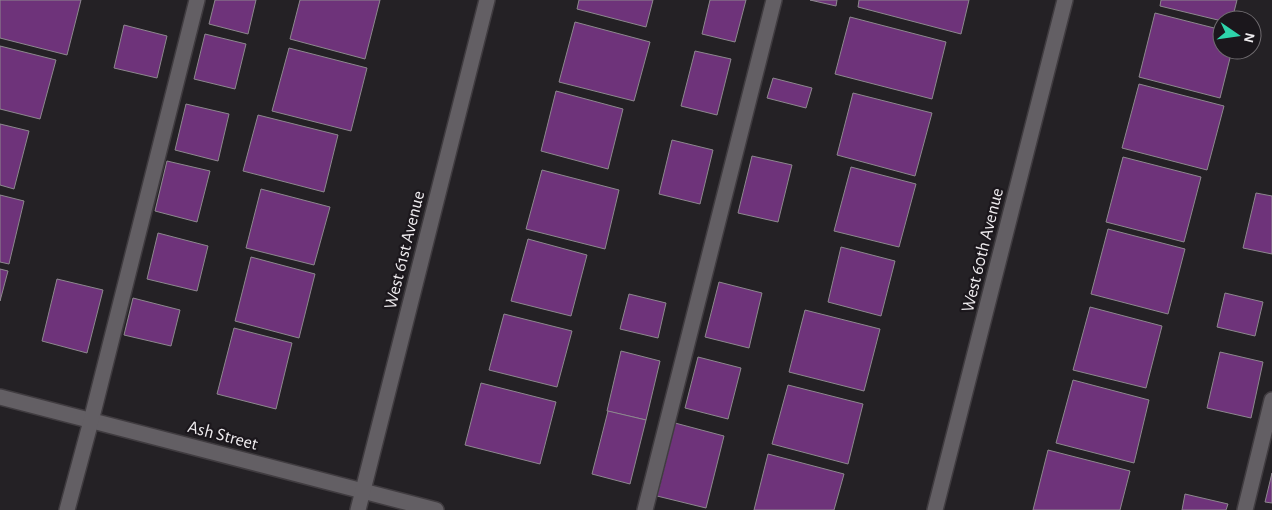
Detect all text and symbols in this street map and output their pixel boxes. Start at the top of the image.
north arrow [1212,10,1262,60]
text: N [1241,31,1257,44]
street label: West 60th Avenue [959,186,1007,314]
street label: West 61st Avenue [382,189,428,311]
street label: Ash Street [186,418,260,454]

